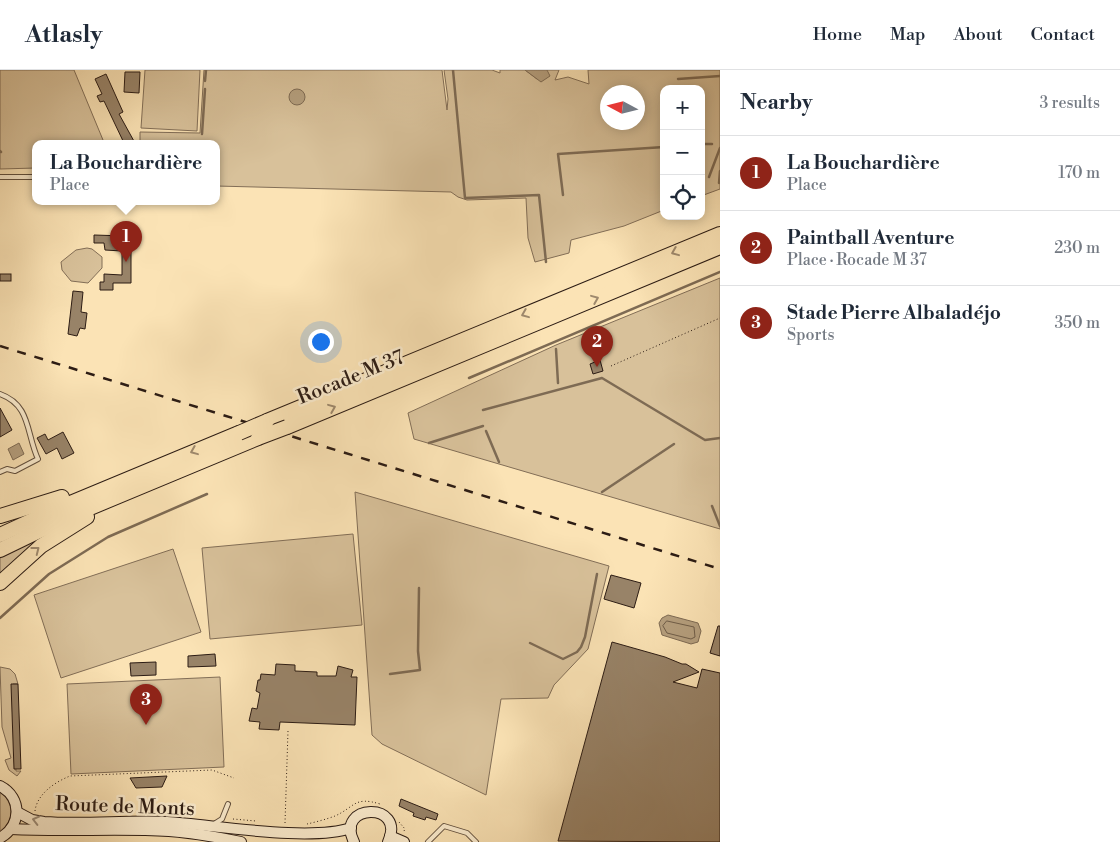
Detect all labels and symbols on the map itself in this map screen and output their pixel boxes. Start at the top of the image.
north arrow [600,85,645,130]
pin: 1 [110,221,142,262]
one-way arrow [671,246,680,257]
one-way arrow [590,295,599,305]
one-way arrow [521,308,530,319]
pin: 2 [581,326,613,367]
your location [308,329,334,355]
street label: Rocade M 37 [294,345,408,411]
one-way arrow [327,404,335,414]
one-way arrow [190,446,198,456]
one-way arrow [30,548,39,556]
pin: 3 [130,684,162,725]
street label: Route de Monts [55,792,195,822]
one-way arrow [32,815,41,826]

